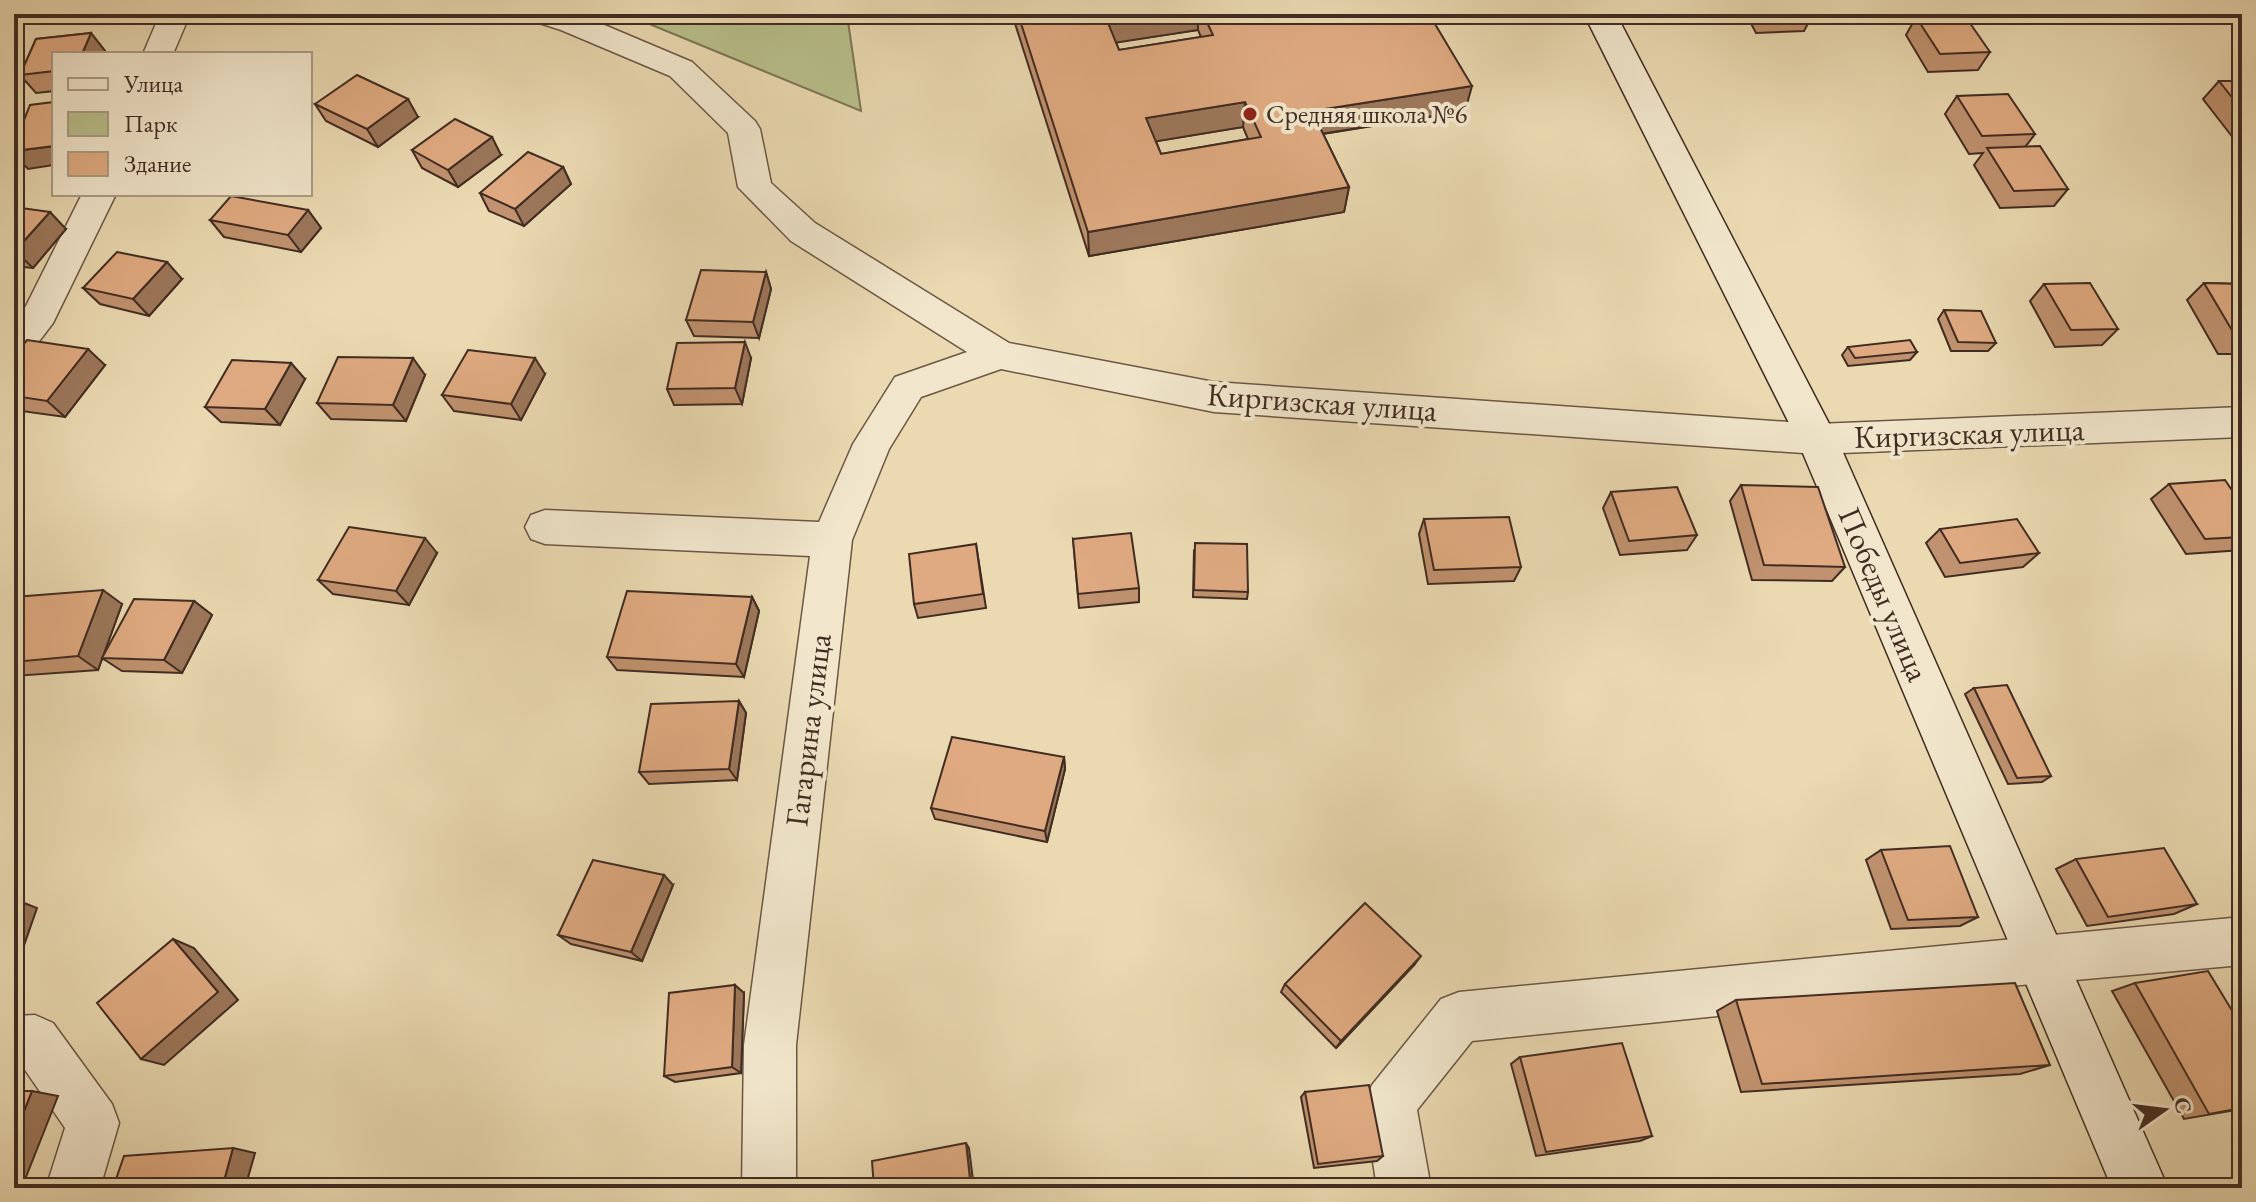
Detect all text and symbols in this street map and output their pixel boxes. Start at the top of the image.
legend [52,52,312,196]
text: Улица [123,68,183,99]
place label: Средняя школа №6 [1266,97,1467,131]
marker: Средняя школа №6 [1241,105,1259,123]
text: Парк [124,108,178,139]
text: Здание [124,148,191,179]
street label: Киргизская улица [1205,373,1439,431]
street label: Киргизская улица [1853,408,2085,458]
street label: Победы улица [1828,501,1940,688]
street label: Гагарина улица [775,631,841,829]
north arrow [2124,1070,2204,1150]
text: С [2167,1094,2199,1116]

